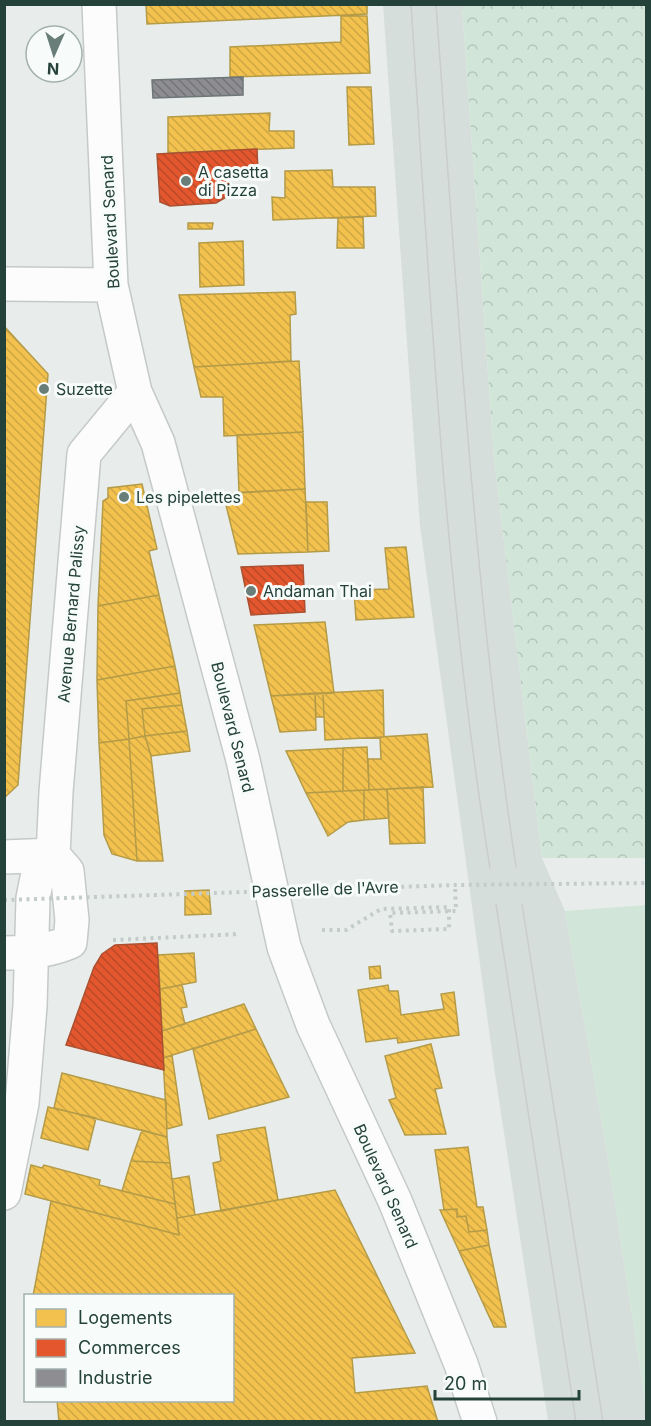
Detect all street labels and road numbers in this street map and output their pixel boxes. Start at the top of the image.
street label: Boulevard Senard [97,155,123,289]
street label: Avenue Bernard Palissy [53,524,89,704]
street label: Boulevard Senard [207,660,259,794]
street label: Passerelle de l'Avre [251,876,399,902]
street label: Boulevard Senard [350,1121,422,1251]

